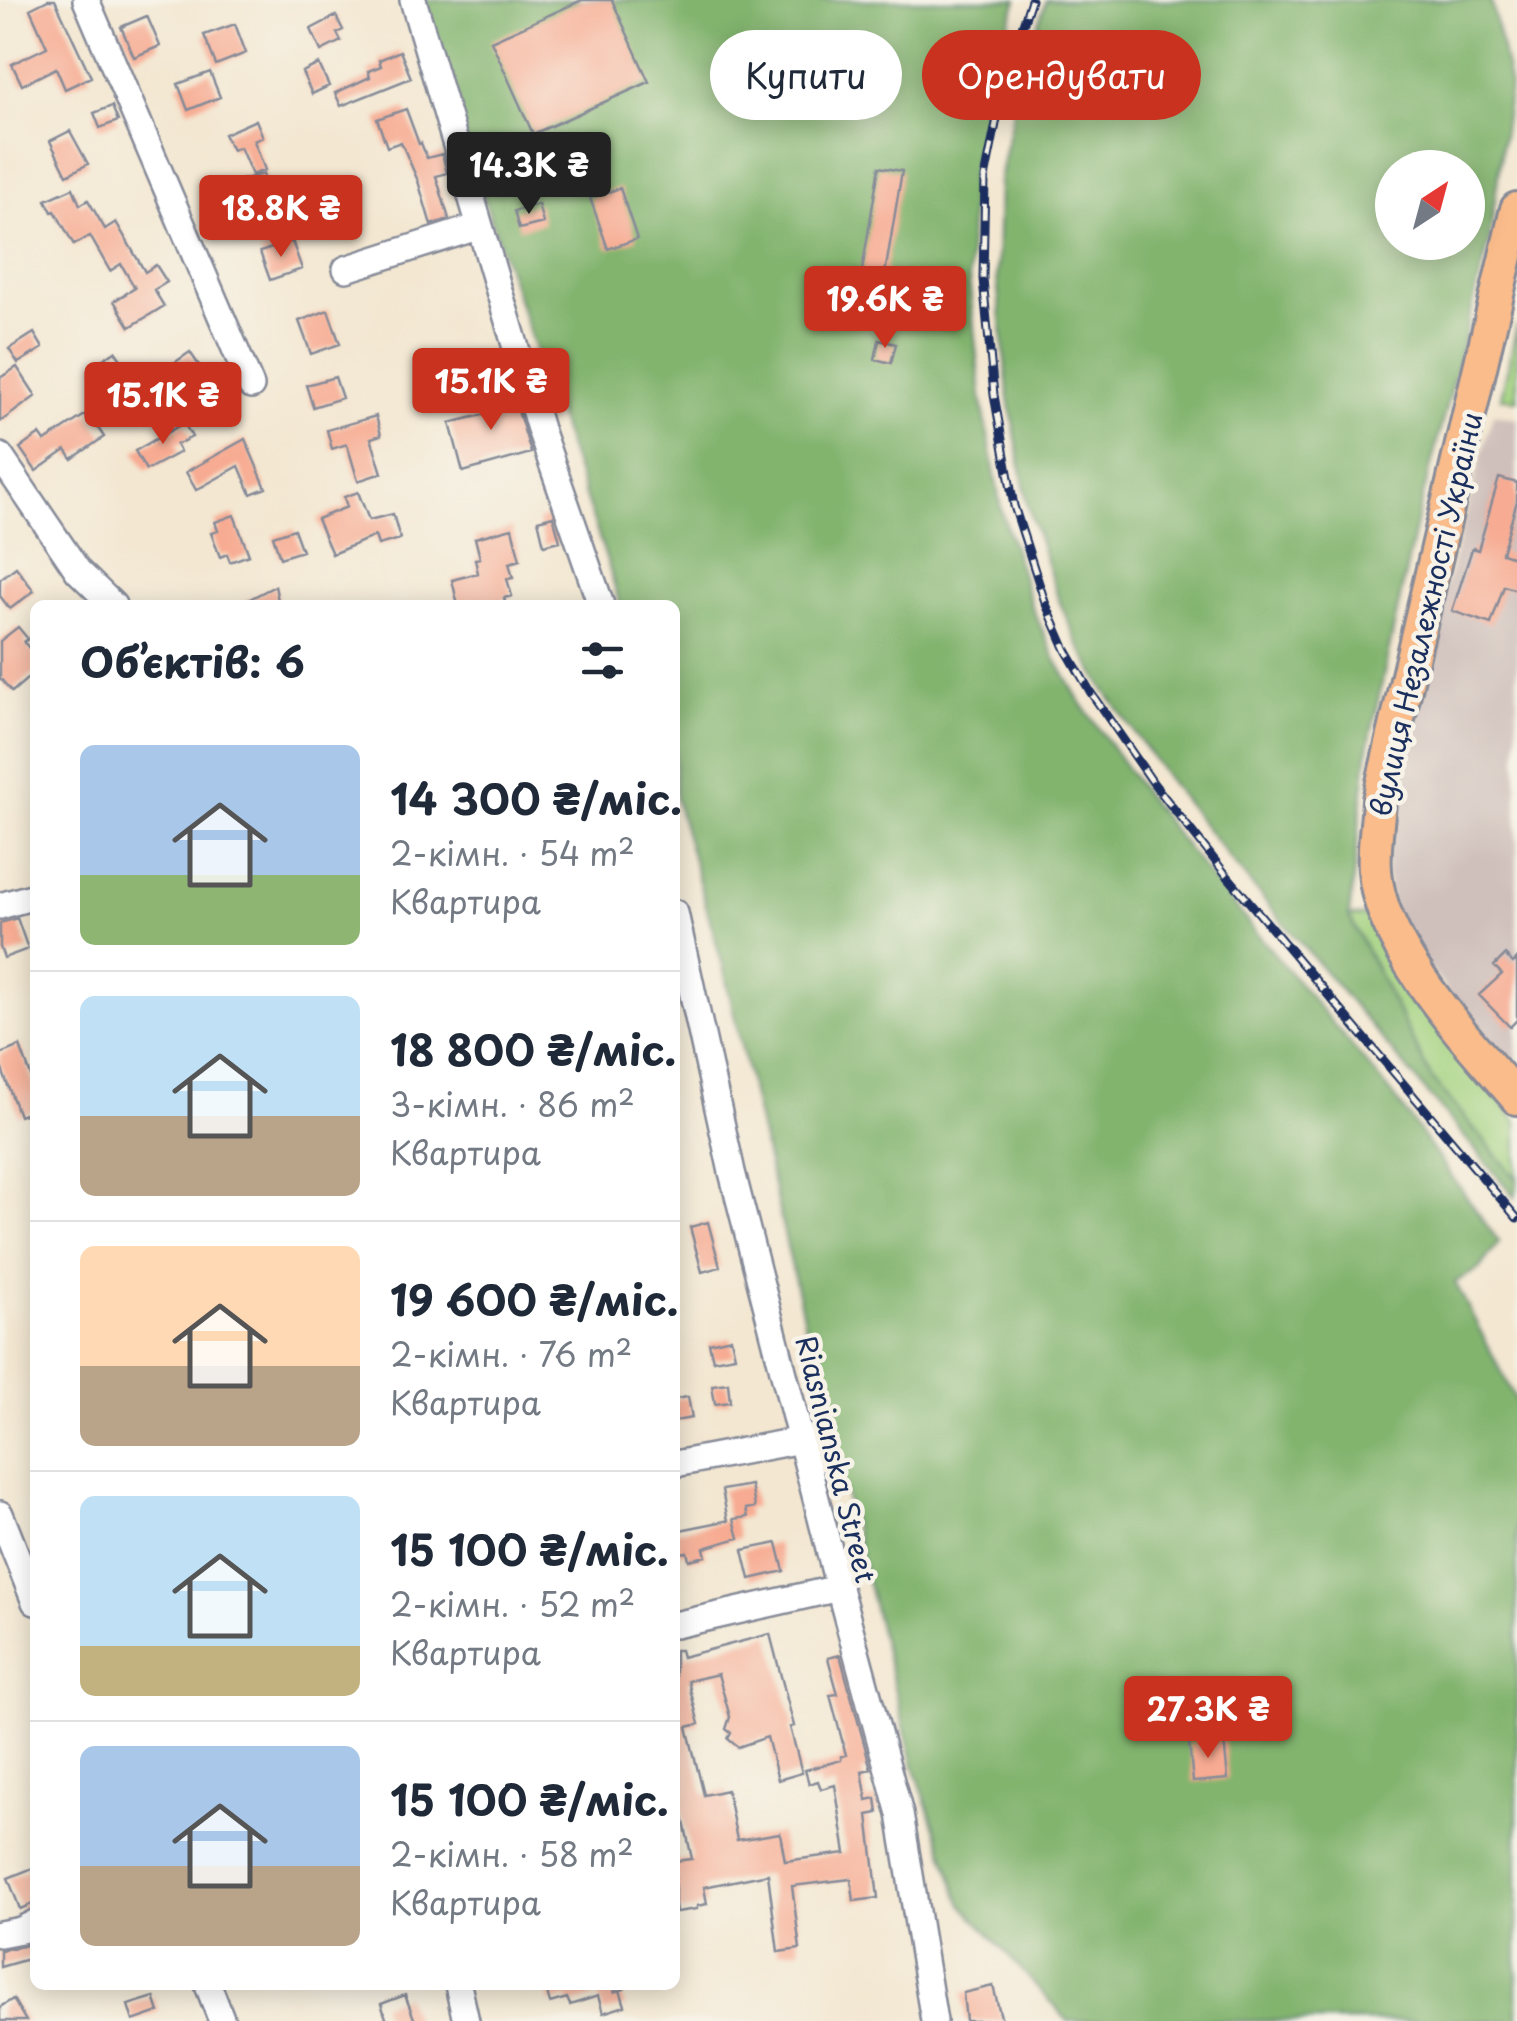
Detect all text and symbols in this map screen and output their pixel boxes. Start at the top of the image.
chip: Купити [710,30,902,120]
chip: Орендувати [922,30,1201,120]
pin: 14.3K ₴ [437,132,621,217]
text: 14.3K ₴ [469,140,589,188]
north arrow [1375,150,1485,260]
map controls [1375,150,1485,260]
pin: 18.8K ₴ [189,175,373,260]
text: 18.8K ₴ [221,183,341,231]
pin: 19.6K ₴ [793,266,977,351]
text: 19.6K ₴ [826,274,944,322]
pin: 15.1K ₴ [399,348,583,433]
text: 15.1K ₴ [434,356,548,404]
pin: 15.1K ₴ [71,362,255,447]
text: 15.1K ₴ [106,370,220,418]
street label: вулиця Незалежності України [1358,408,1492,820]
text: Об’єктів: 6 [80,629,305,692]
icon: filters [575,633,630,688]
text: 14 300 ₴/міс. [390,766,682,829]
icon: home [160,785,280,905]
text: 2-кімн. · 54 m² [390,829,635,877]
text: Квартира [390,877,541,925]
text: 18 800 ₴/міс. [390,1017,676,1080]
icon: home [160,1036,280,1156]
text: 3-кімн. · 86 m² [390,1080,635,1128]
text: Квартира [390,1128,541,1176]
text: 19 600 ₴/міс. [390,1267,679,1330]
icon: home [160,1286,280,1406]
text: 2-кімн. · 76 m² [390,1330,632,1378]
street label: Riasnianska Street [786,1331,888,1587]
text: Квартира [390,1378,541,1426]
text: 15 100 ₴/міс. [390,1517,669,1580]
icon: home [160,1536,280,1656]
text: 2-кімн. · 52 m² [390,1580,635,1628]
text: Квартира [390,1628,541,1676]
pin: 27.3K ₴ [1116,1676,1300,1761]
text: 27.3K ₴ [1146,1684,1270,1732]
text: 15 100 ₴/міс. [390,1767,669,1830]
icon: home [160,1786,280,1906]
text: 2-кімн. · 58 m² [390,1830,634,1878]
text: Квартира [390,1878,541,1926]

